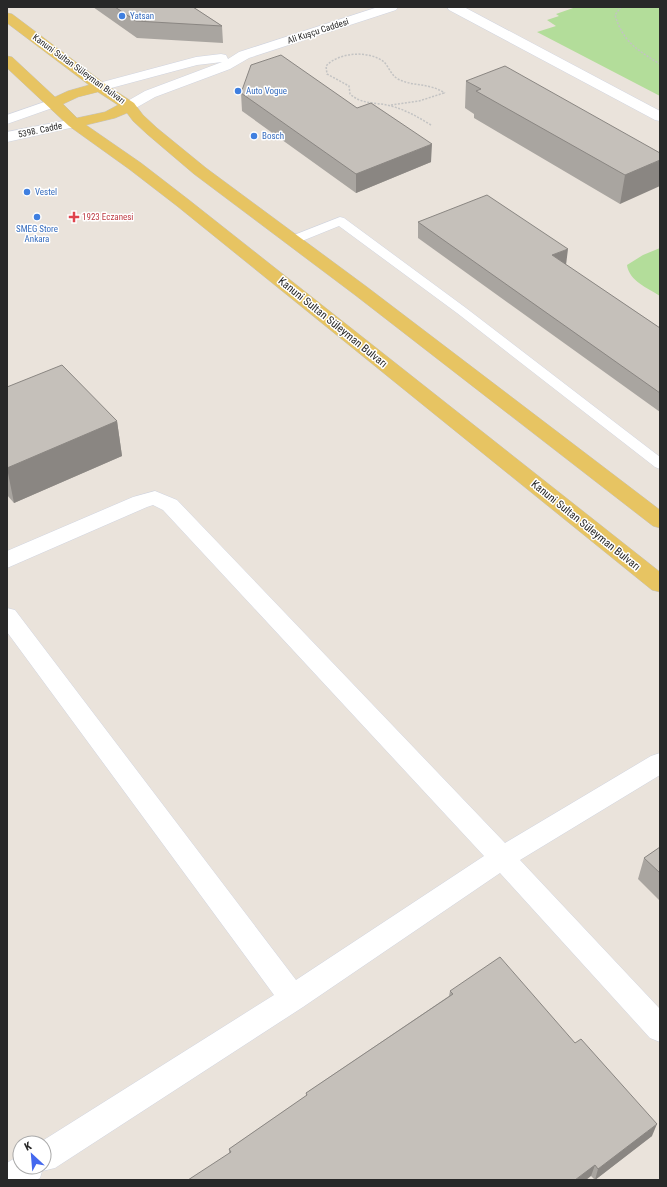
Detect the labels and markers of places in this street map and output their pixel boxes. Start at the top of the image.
marker: Yatsan [117,11,127,21]
place label: Yatsan [130,11,154,21]
marker: Auto Vogue [233,86,243,96]
place label: Auto Vogue [246,86,287,96]
marker: Bosch [249,131,259,141]
place label: Bosch [262,131,284,141]
marker: Vestel [22,187,32,197]
place label: Vestel [35,187,57,197]
marker: SMEG Store Ankara [32,212,42,222]
marker: 1923 Eczanesi [69,212,79,222]
place label: 1923 Eczanesi [82,212,133,222]
place label: SMEG Store Ankara [16,224,58,244]

